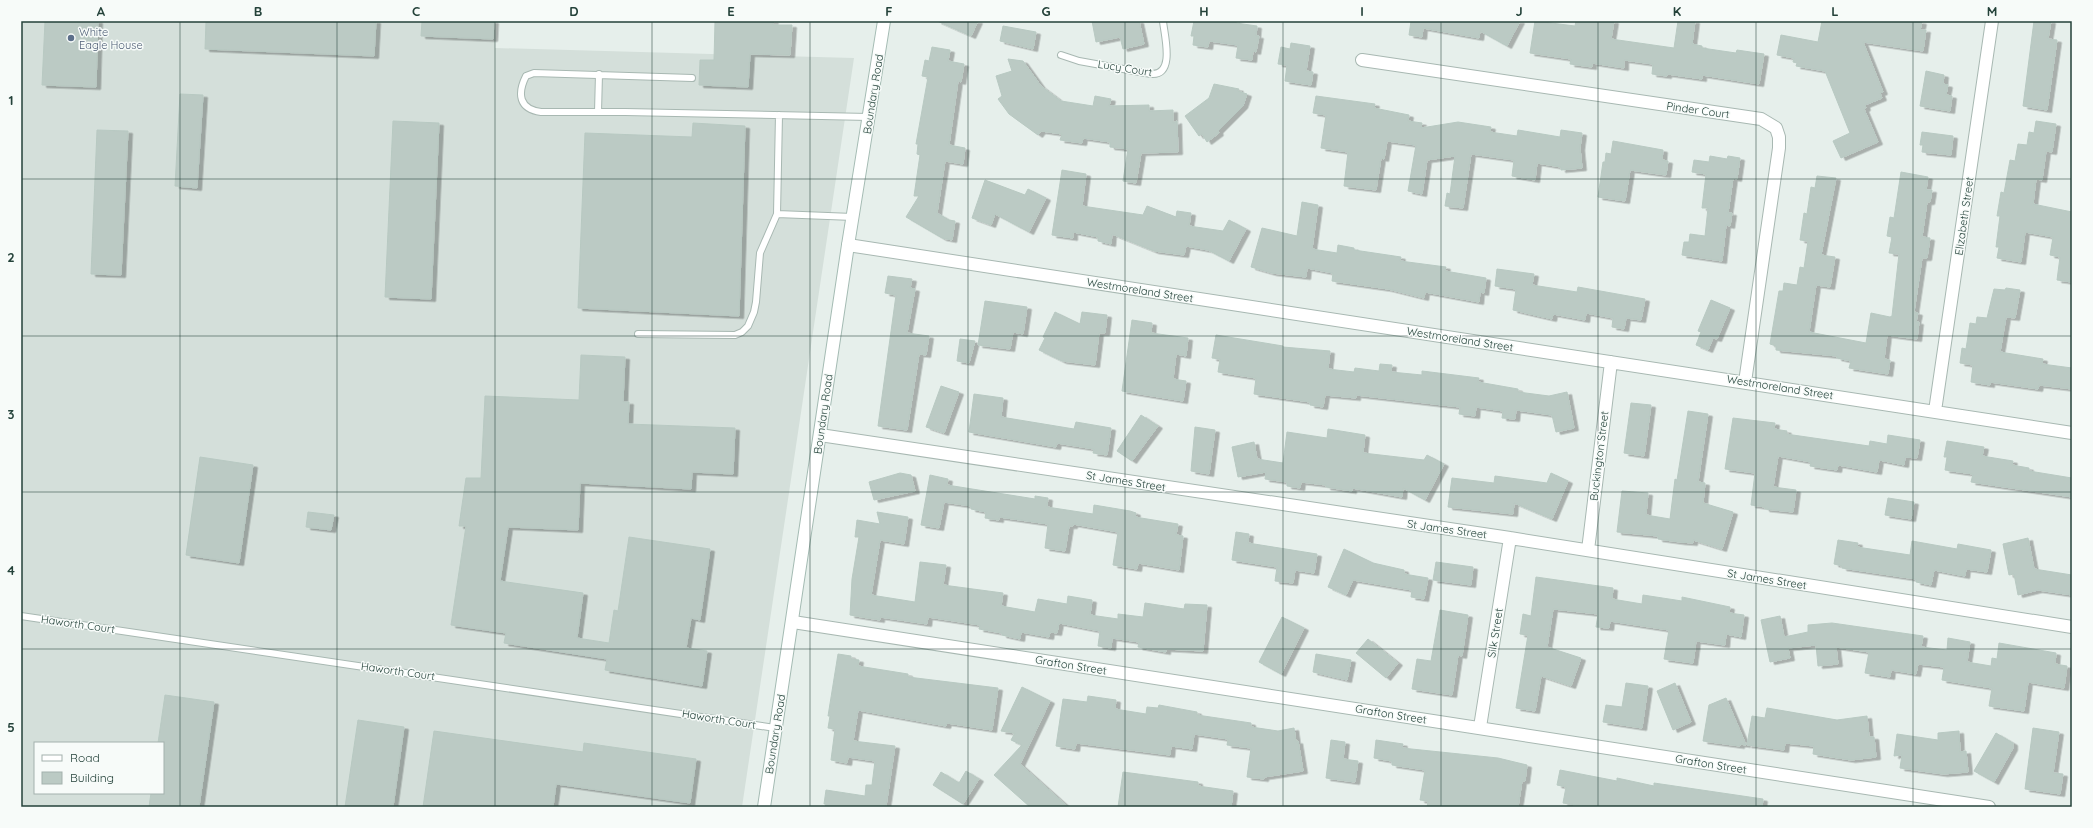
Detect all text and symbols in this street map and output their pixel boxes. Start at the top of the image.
text: A [97,3,106,19]
text: B [254,3,262,19]
text: C [412,3,420,19]
text: D [569,3,579,19]
text: E [727,3,735,19]
text: F [885,3,893,19]
text: G [1041,3,1051,19]
text: H [1199,3,1209,19]
text: I [1360,3,1364,19]
text: J [1515,3,1523,19]
text: K [1673,3,1682,19]
text: L [1831,3,1839,19]
text: M [1987,3,1997,19]
place label: White Eagle House [79,25,143,52]
marker: White Eagle House [66,33,76,43]
street label: Boundary Road [860,53,886,135]
street label: Lucy Court [1097,57,1154,79]
text: 1 [8,92,14,108]
street label: Pinder Court [1666,99,1731,121]
street label: Elizabeth Street [1952,176,1976,256]
text: 2 [7,249,15,265]
street label: Westmoreland Street [1086,275,1195,305]
street label: Westmoreland Street [1406,324,1515,354]
street label: Westmoreland Street [1726,372,1835,402]
street label: Boundary Road [810,373,836,455]
text: 3 [8,406,15,422]
street label: Buckington Street [1587,410,1611,502]
street label: St James Street [1085,468,1167,494]
street label: St James Street [1406,516,1488,542]
text: 4 [7,562,15,578]
street label: St James Street [1726,566,1808,592]
street label: Silk Street [1484,607,1506,659]
street label: Haworth Court [40,612,116,636]
street label: Grafton Street [1034,652,1108,678]
street label: Haworth Court [360,659,436,683]
street label: Boundary Road [762,693,788,775]
street label: Grafton Street [1354,701,1428,727]
street label: Haworth Court [681,706,757,732]
text: 5 [7,719,15,735]
legend [34,742,164,794]
text: Road [70,750,100,765]
street label: Grafton Street [1674,751,1748,777]
text: Building [70,770,114,785]

